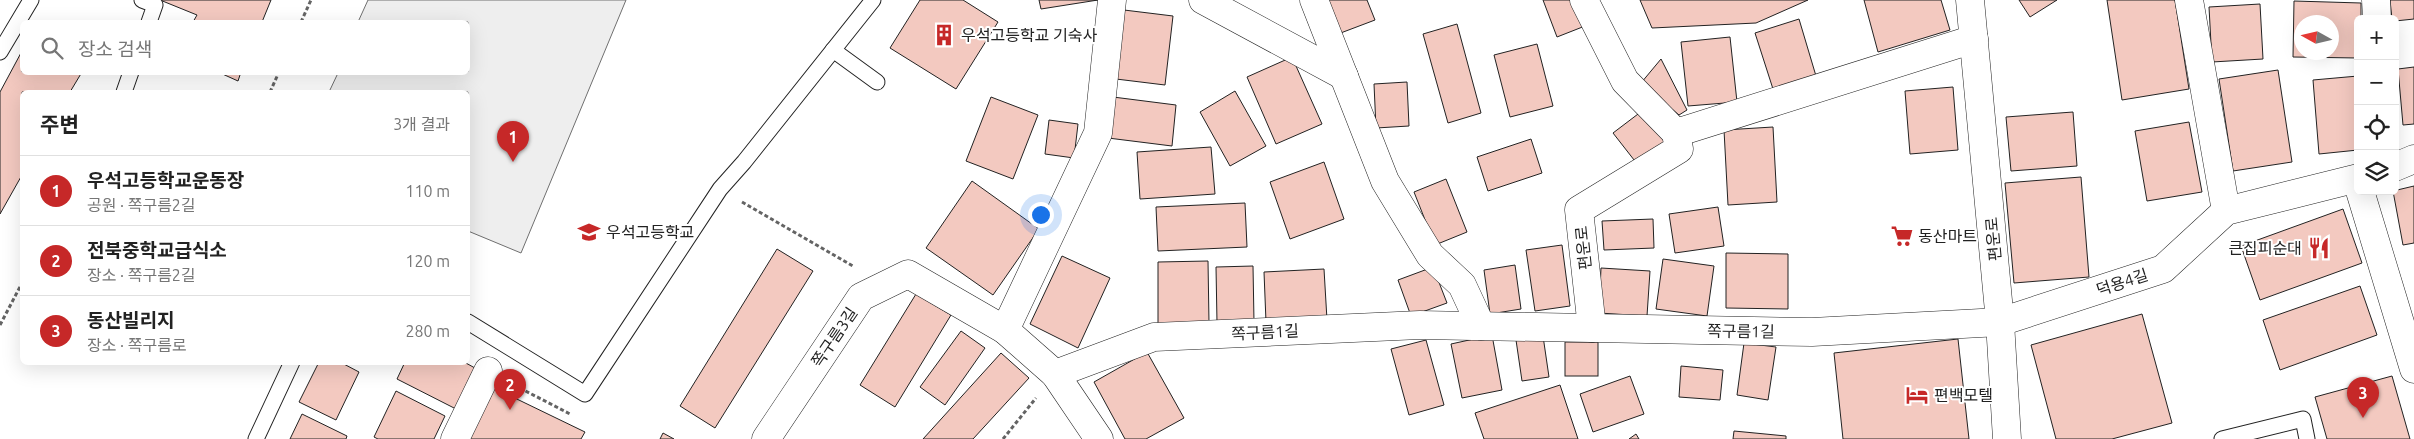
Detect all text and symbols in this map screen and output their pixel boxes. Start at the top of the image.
north arrow [2294,15,2339,60]
map controls [2354,15,2399,195]
button: + [2354,15,2399,60]
search box [20,20,470,75]
building icon: 우석고등학교 기숙사 [931,22,957,48]
place label: 우석고등학교 기숙사 [961,26,1097,44]
icon: search [38,34,66,62]
text: 장소 검색 [78,38,152,60]
button: − [2354,60,2399,105]
button: locate [2354,105,2399,150]
text: 주변 [40,112,79,136]
text: 3개 결과 [393,115,450,133]
pin: 1 [497,121,529,162]
button: layers [2354,150,2399,195]
text: 우석고등학교운동장 [87,169,244,191]
text: 1 [51,182,61,200]
text: 110 m [405,182,450,200]
text: 공원 · 쪽구름2길 [87,196,196,214]
your location [1028,202,1054,228]
street label: 편운로 [1982,216,2004,262]
school or university icon: 우석고등학교 [576,219,602,245]
place label: 우석고등학교 [606,223,694,241]
supermarket icon: 동산마트 [1889,223,1915,249]
street label: 편운로 [1572,225,1594,271]
place label: 동산마트 [1918,227,1977,245]
restaurant icon: 큰집피순대 [2306,235,2332,261]
text: 전북중학교급식소 [87,239,227,261]
place label: 큰집피순대 [2228,239,2302,257]
text: 2 [51,252,61,270]
text: 120 m [405,252,450,270]
street label: 덕용4길 [2094,265,2150,299]
text: 장소 · 쪽구름2길 [87,266,196,284]
street label: 쪽구름3길 [808,304,860,370]
text: 동산빌리지 [87,309,174,331]
street label: 쪽구름1길 [1231,321,1299,343]
street label: 쪽구름1길 [1707,321,1775,341]
text: 3 [51,322,61,340]
text: 280 m [405,322,450,340]
text: 장소 · 쪽구름로 [87,336,187,354]
pin: 2 [494,369,526,410]
pin: 3 [2347,377,2379,418]
hotel icon: 편백모텔 [1904,382,1930,408]
place label: 편백모텔 [1934,386,1993,404]

